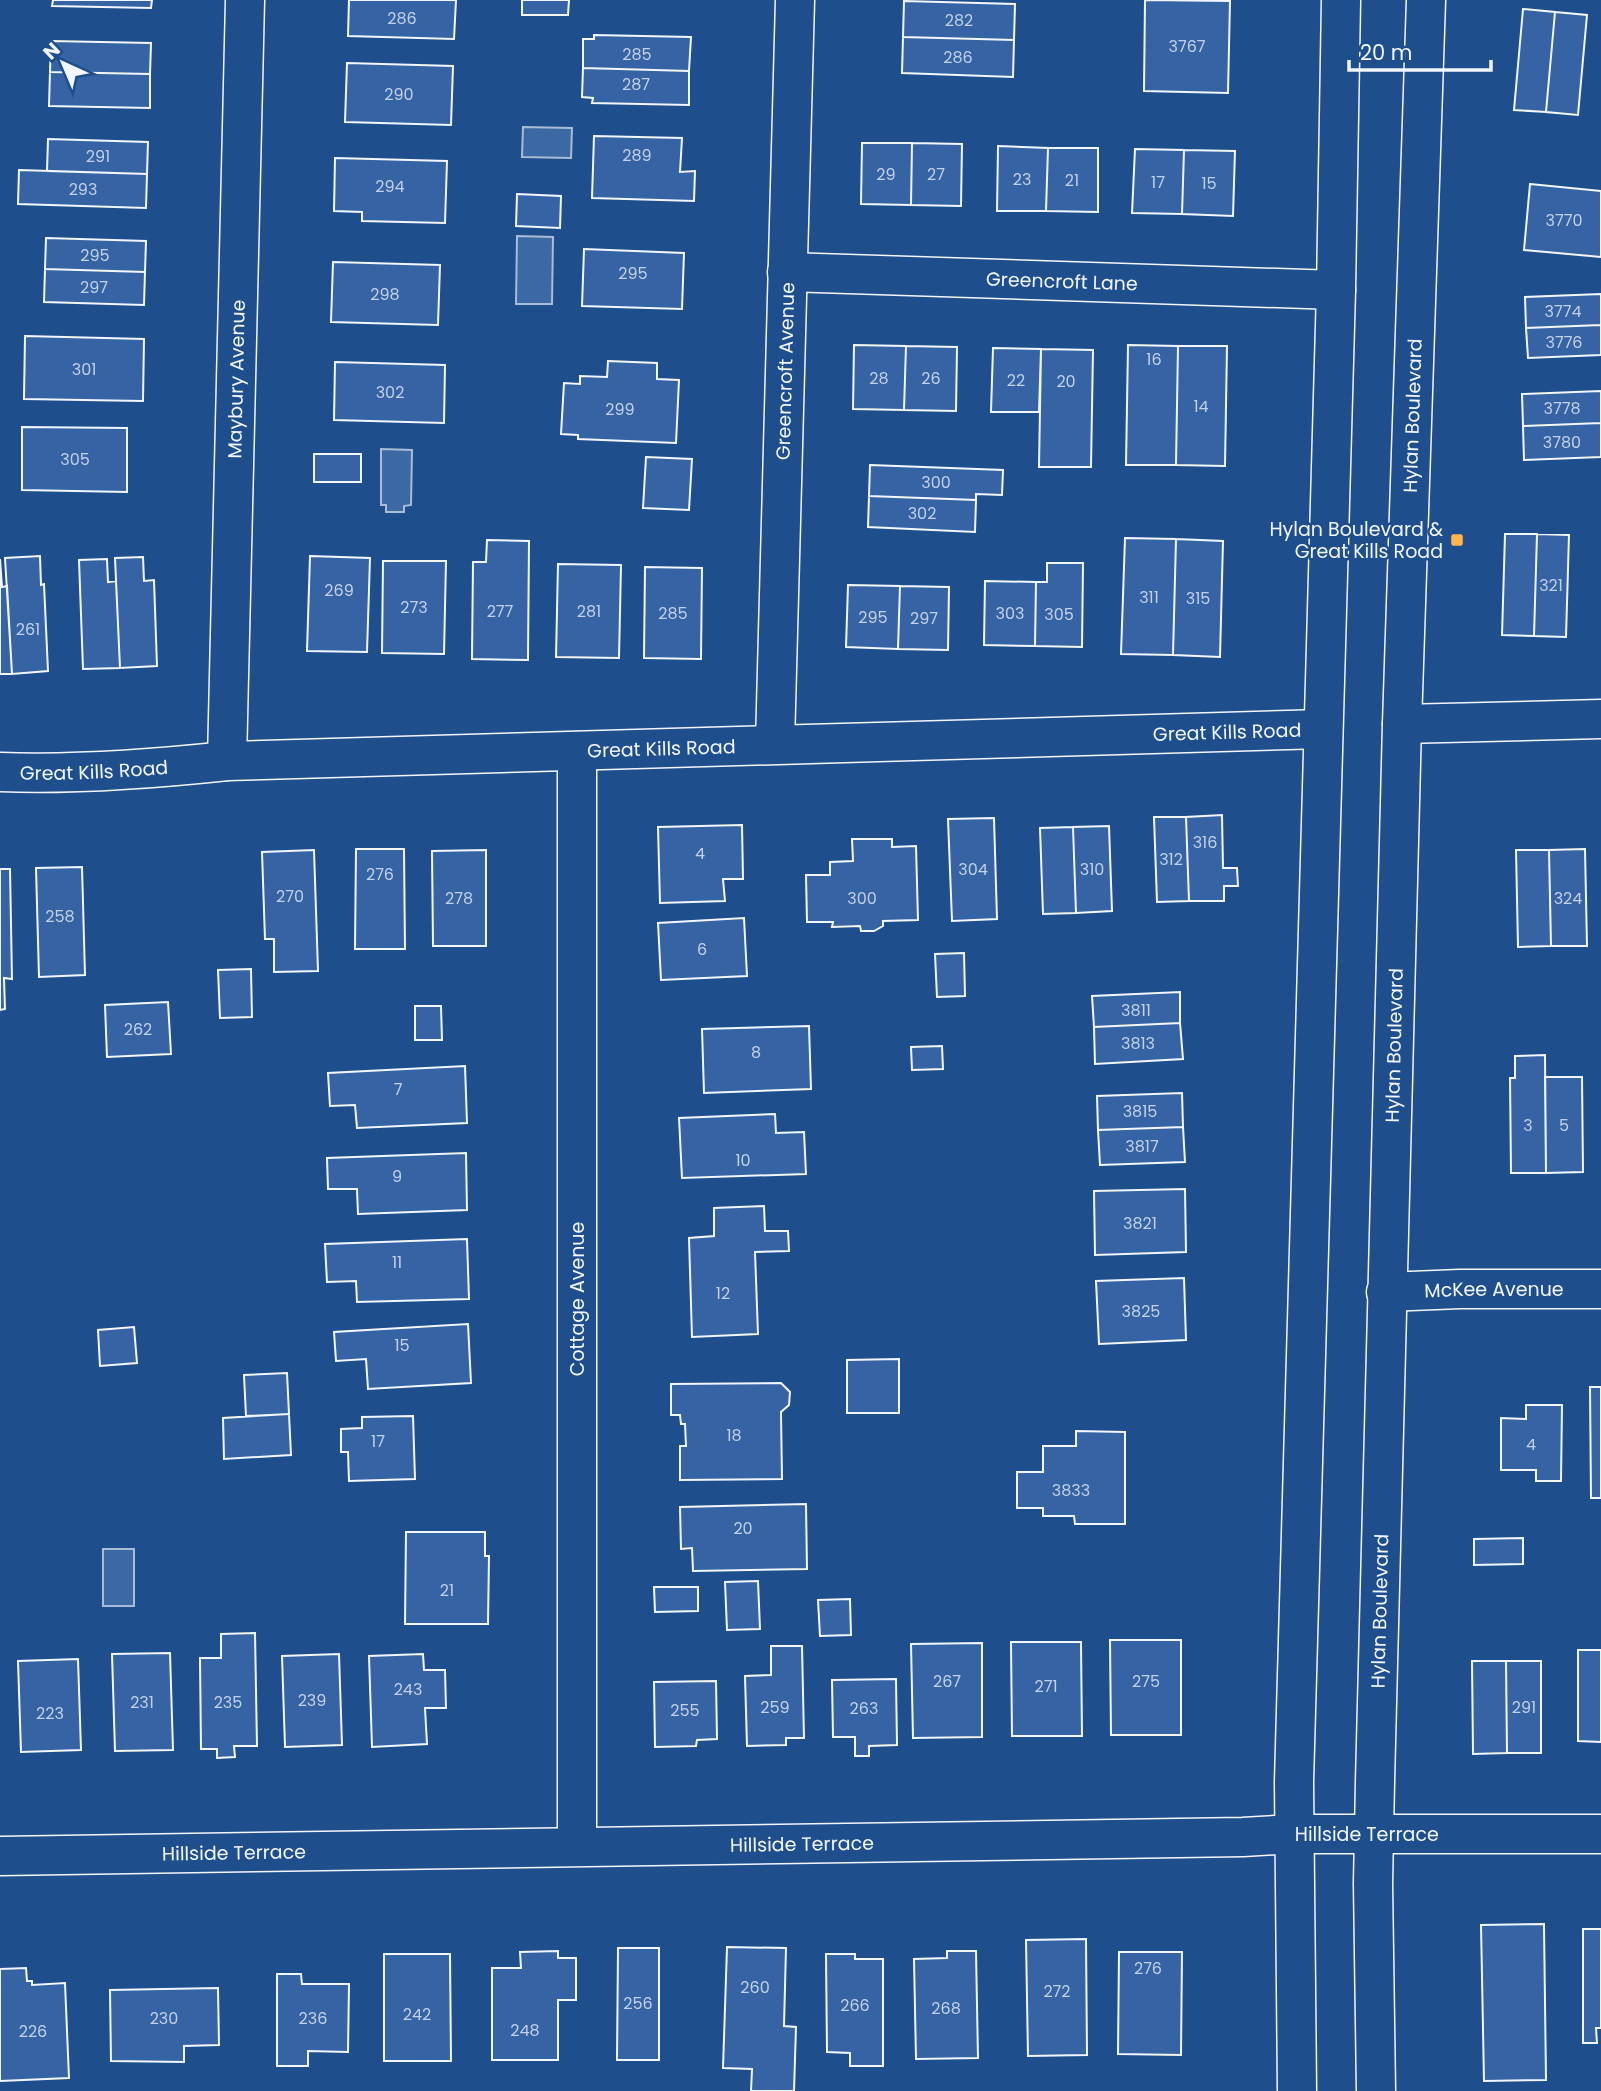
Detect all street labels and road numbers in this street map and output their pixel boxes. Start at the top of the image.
street label: Greencroft Lane [986,266,1138,297]
street label: Greencroft Avenue [770,282,801,461]
street label: Maybury Avenue [221,299,252,459]
street label: Hylan Boulevard [1397,338,1429,493]
street label: Great Kills Road [1153,717,1302,748]
street label: Great Kills Road [587,733,736,764]
street label: Great Kills Road [20,754,169,787]
street label: Hylan Boulevard [1379,968,1410,1123]
street label: Cottage Avenue [564,1222,591,1376]
street label: McKee Avenue [1424,1276,1564,1304]
street label: Hylan Boulevard [1364,1533,1395,1689]
street label: Hillside Terrace [1295,1821,1439,1848]
street label: Hillside Terrace [730,1830,874,1859]
street label: Hillside Terrace [162,1838,306,1868]

